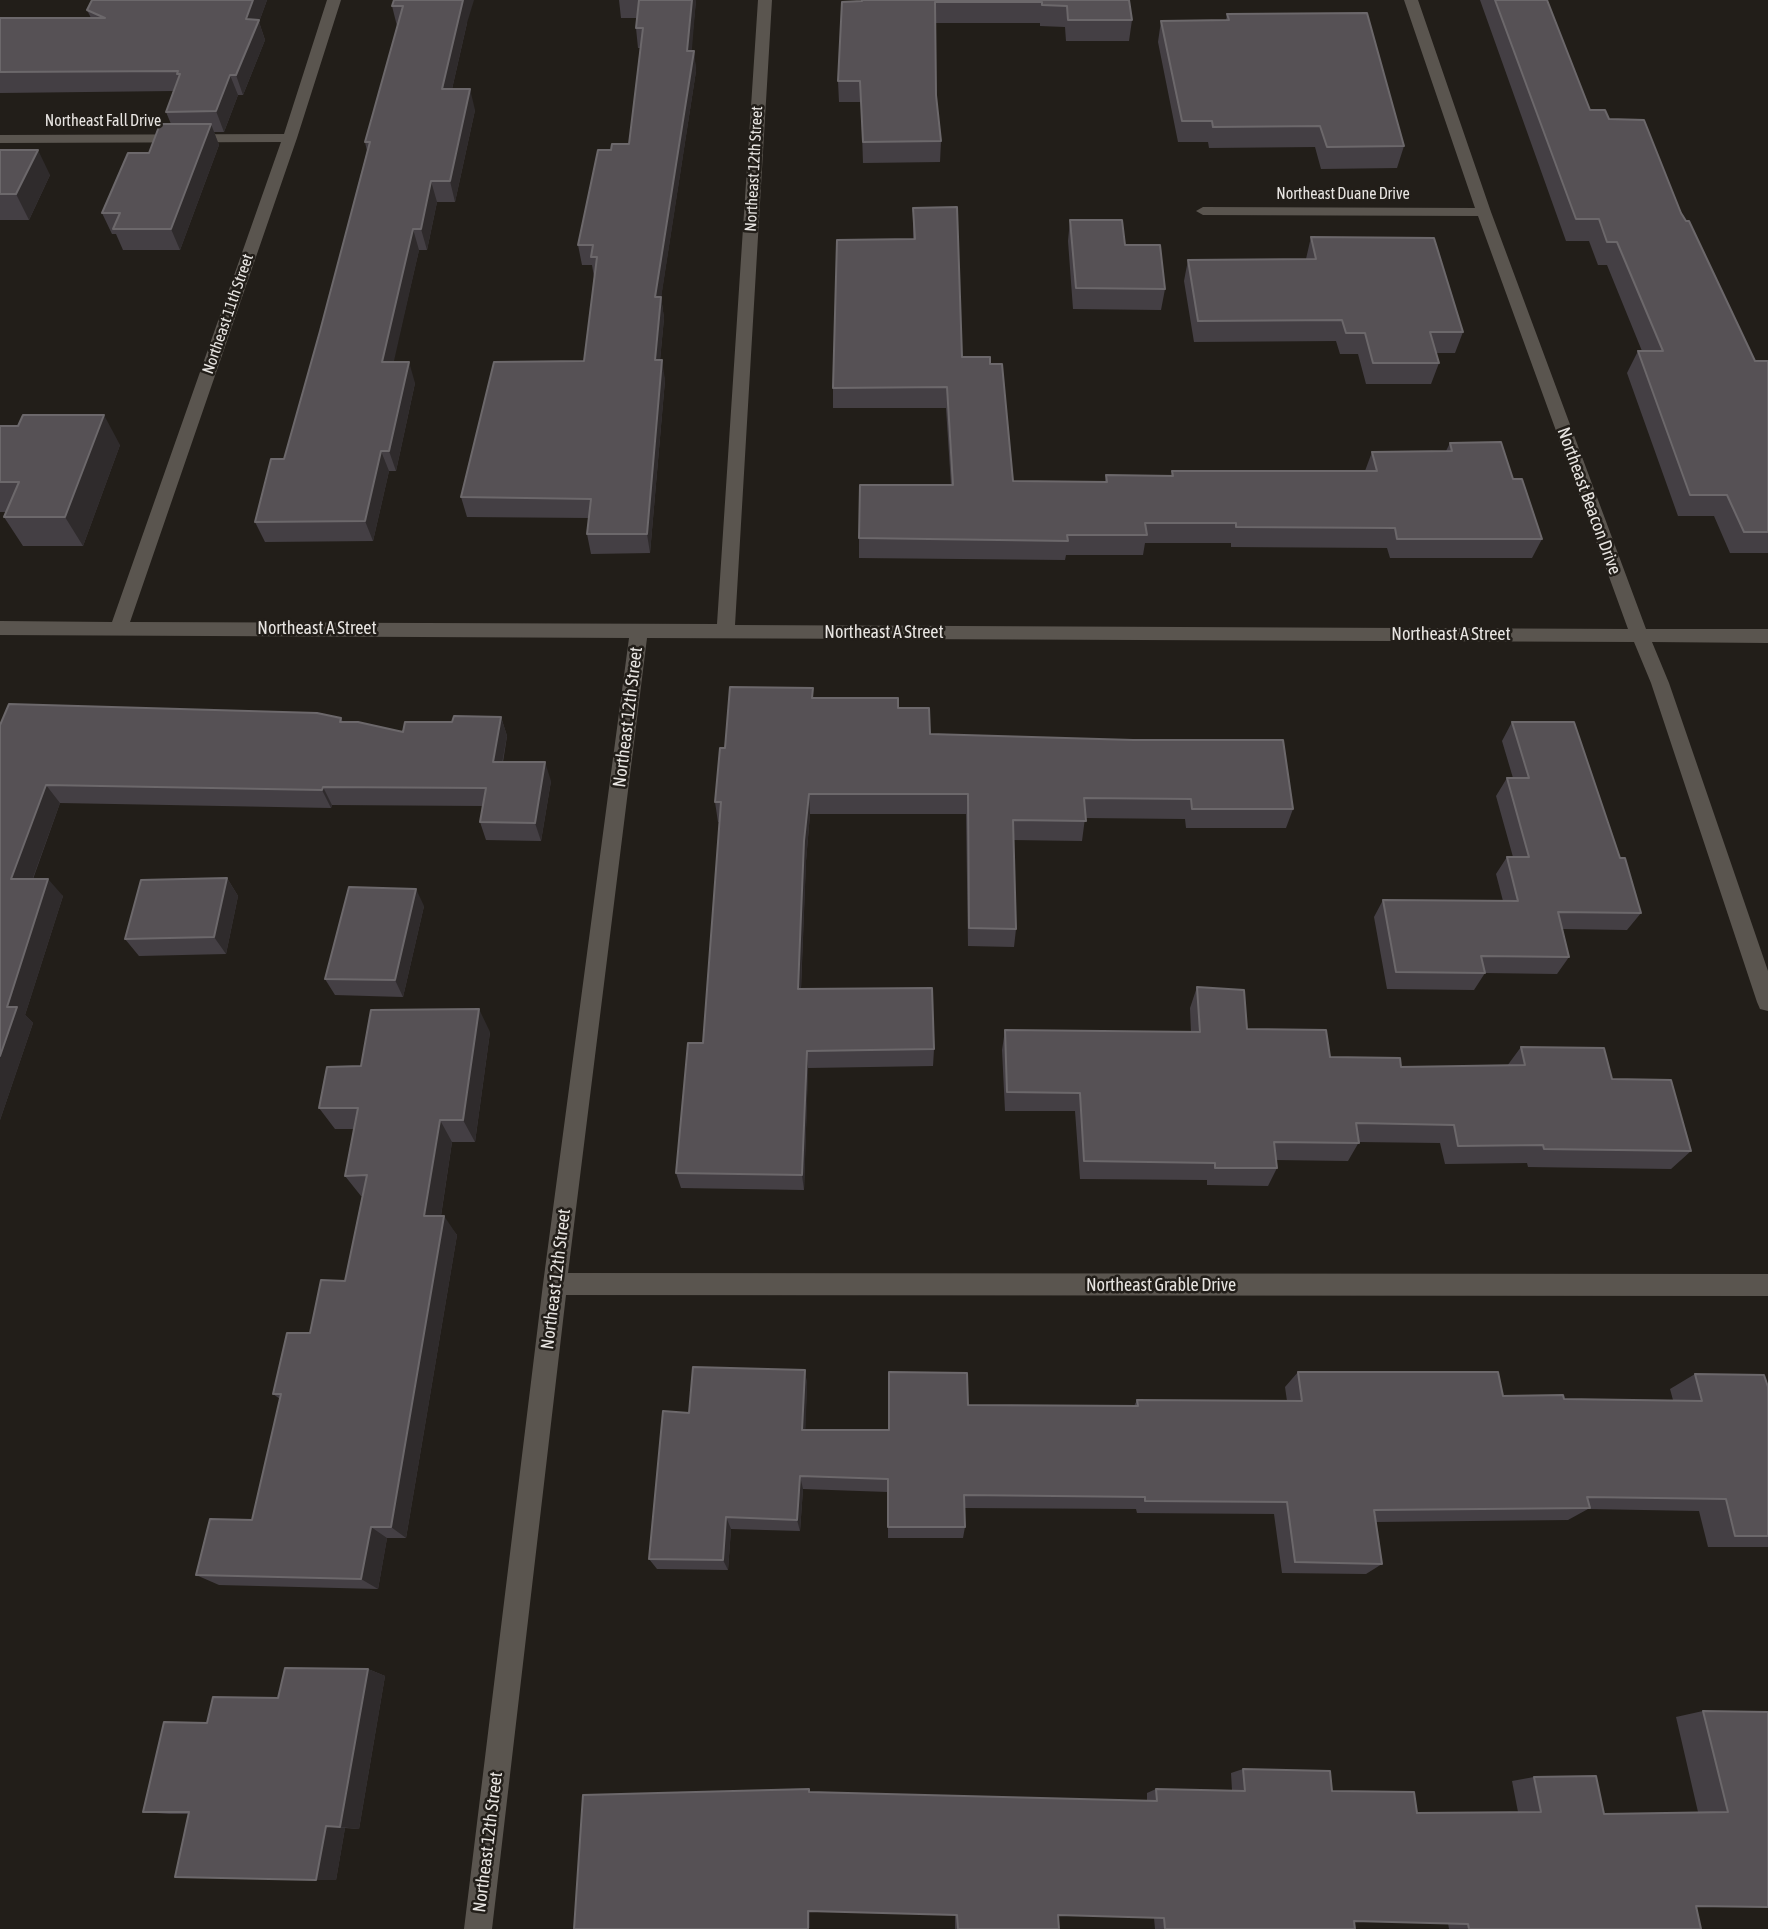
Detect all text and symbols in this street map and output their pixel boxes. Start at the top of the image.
street label: Northeast 12th Street [741,106,767,232]
street label: Northeast Fall Drive [45,111,161,131]
street label: Northeast Duane Drive [1276,184,1410,204]
street label: Northeast 11th Street [198,251,258,377]
street label: Northeast Beacon Drive [1552,424,1626,578]
street label: Northeast A Street [257,617,377,639]
street label: Northeast A Street [824,621,944,643]
street label: Northeast A Street [1391,623,1511,645]
street label: Northeast 12th Street [609,645,647,789]
street label: Northeast 12th Street [537,1207,575,1351]
street label: Northeast Grable Drive [1086,1274,1236,1296]
street label: Northeast 12th Street [469,1770,507,1914]

